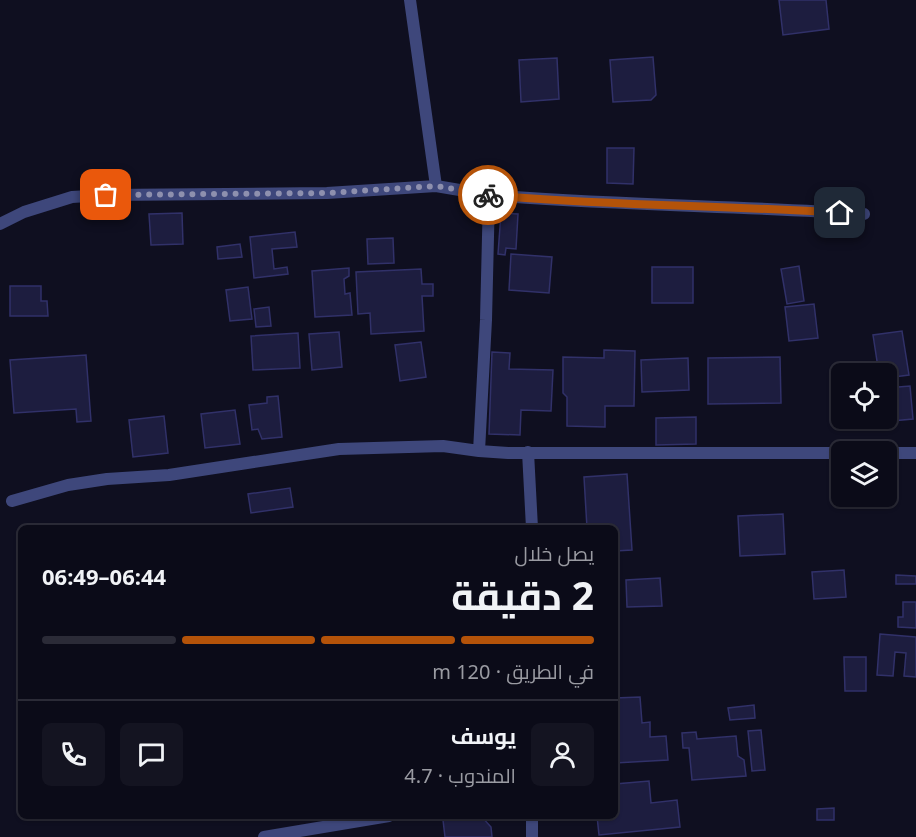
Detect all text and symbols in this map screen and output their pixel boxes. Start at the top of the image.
courier [458,165,518,225]
pin [80,169,131,220]
icon: bag [89,178,122,211]
icon: bike [472,179,505,212]
pin [814,187,865,238]
icon: home [823,196,856,229]
map controls [831,363,897,507]
button: locate [831,363,897,429]
button: layers [831,441,897,507]
text: يصل خلال [515,540,594,567]
text: 06:44–06:49 [42,561,166,591]
text: 2 دقيقة [451,568,594,621]
text: في الطريق · 120 m [432,658,594,685]
text: يوسف [451,720,516,750]
button: phone [42,723,105,786]
button: chat [120,723,183,786]
button: person [531,723,594,786]
text: المندوب · 4.7 [404,762,516,789]

